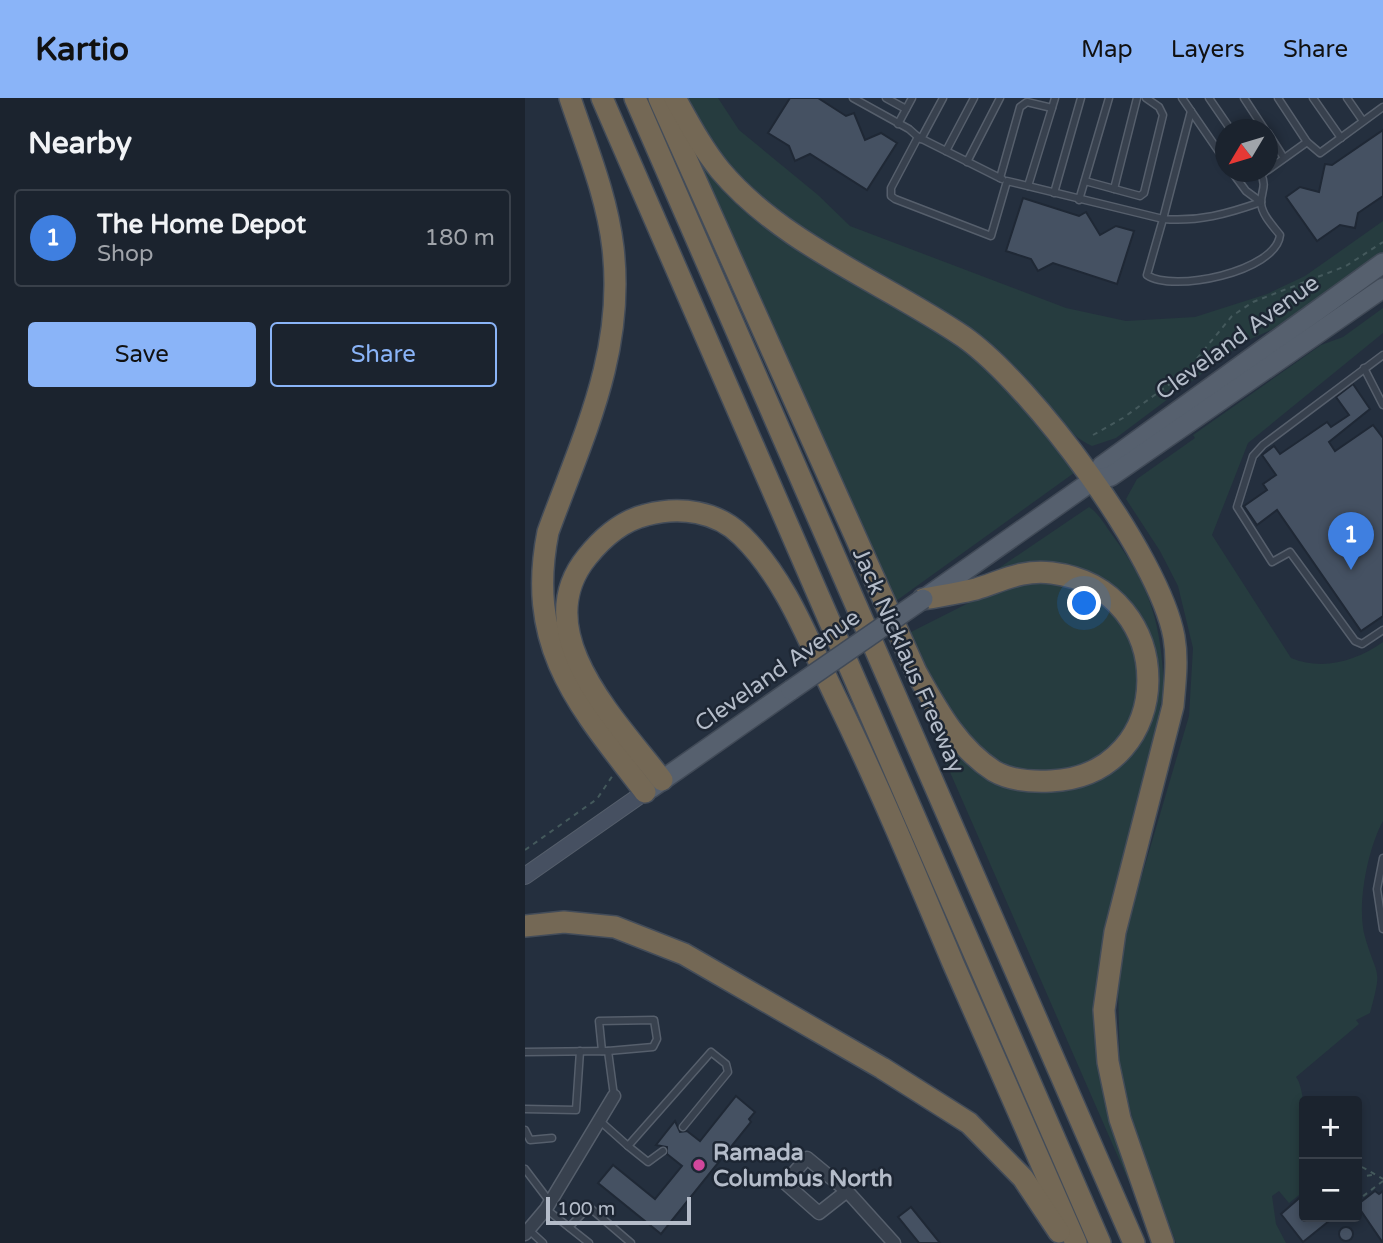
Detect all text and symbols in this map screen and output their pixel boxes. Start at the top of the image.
text: Kartio [35,30,129,69]
text: Map [1081,35,1133,64]
text: Layers [1171,35,1245,64]
text: Share [1283,35,1348,64]
north arrow [1215,119,1278,182]
text: Nearby [28,125,132,162]
text: The Home Depot [97,209,306,240]
text: 1 [46,224,60,252]
text: 180 m [425,224,495,252]
text: Shop [97,240,154,268]
street label: Cleveland Avenue [1150,269,1325,406]
button: Save [28,322,256,387]
button: Share [270,322,497,387]
pin: 1 [1328,512,1374,570]
street label: Jack Nicklaus Freeway [846,543,970,777]
your location [1067,586,1101,620]
street label: Cleveland Avenue [690,603,866,738]
map controls [1299,1096,1362,1222]
button: + [1299,1096,1362,1159]
place label: Ramada Columbus North [713,1139,893,1193]
marker: Ramada Columbus North [691,1157,707,1173]
button: − [1299,1159,1362,1222]
scale bar [546,1194,691,1226]
text: 100 m [557,1198,615,1220]

